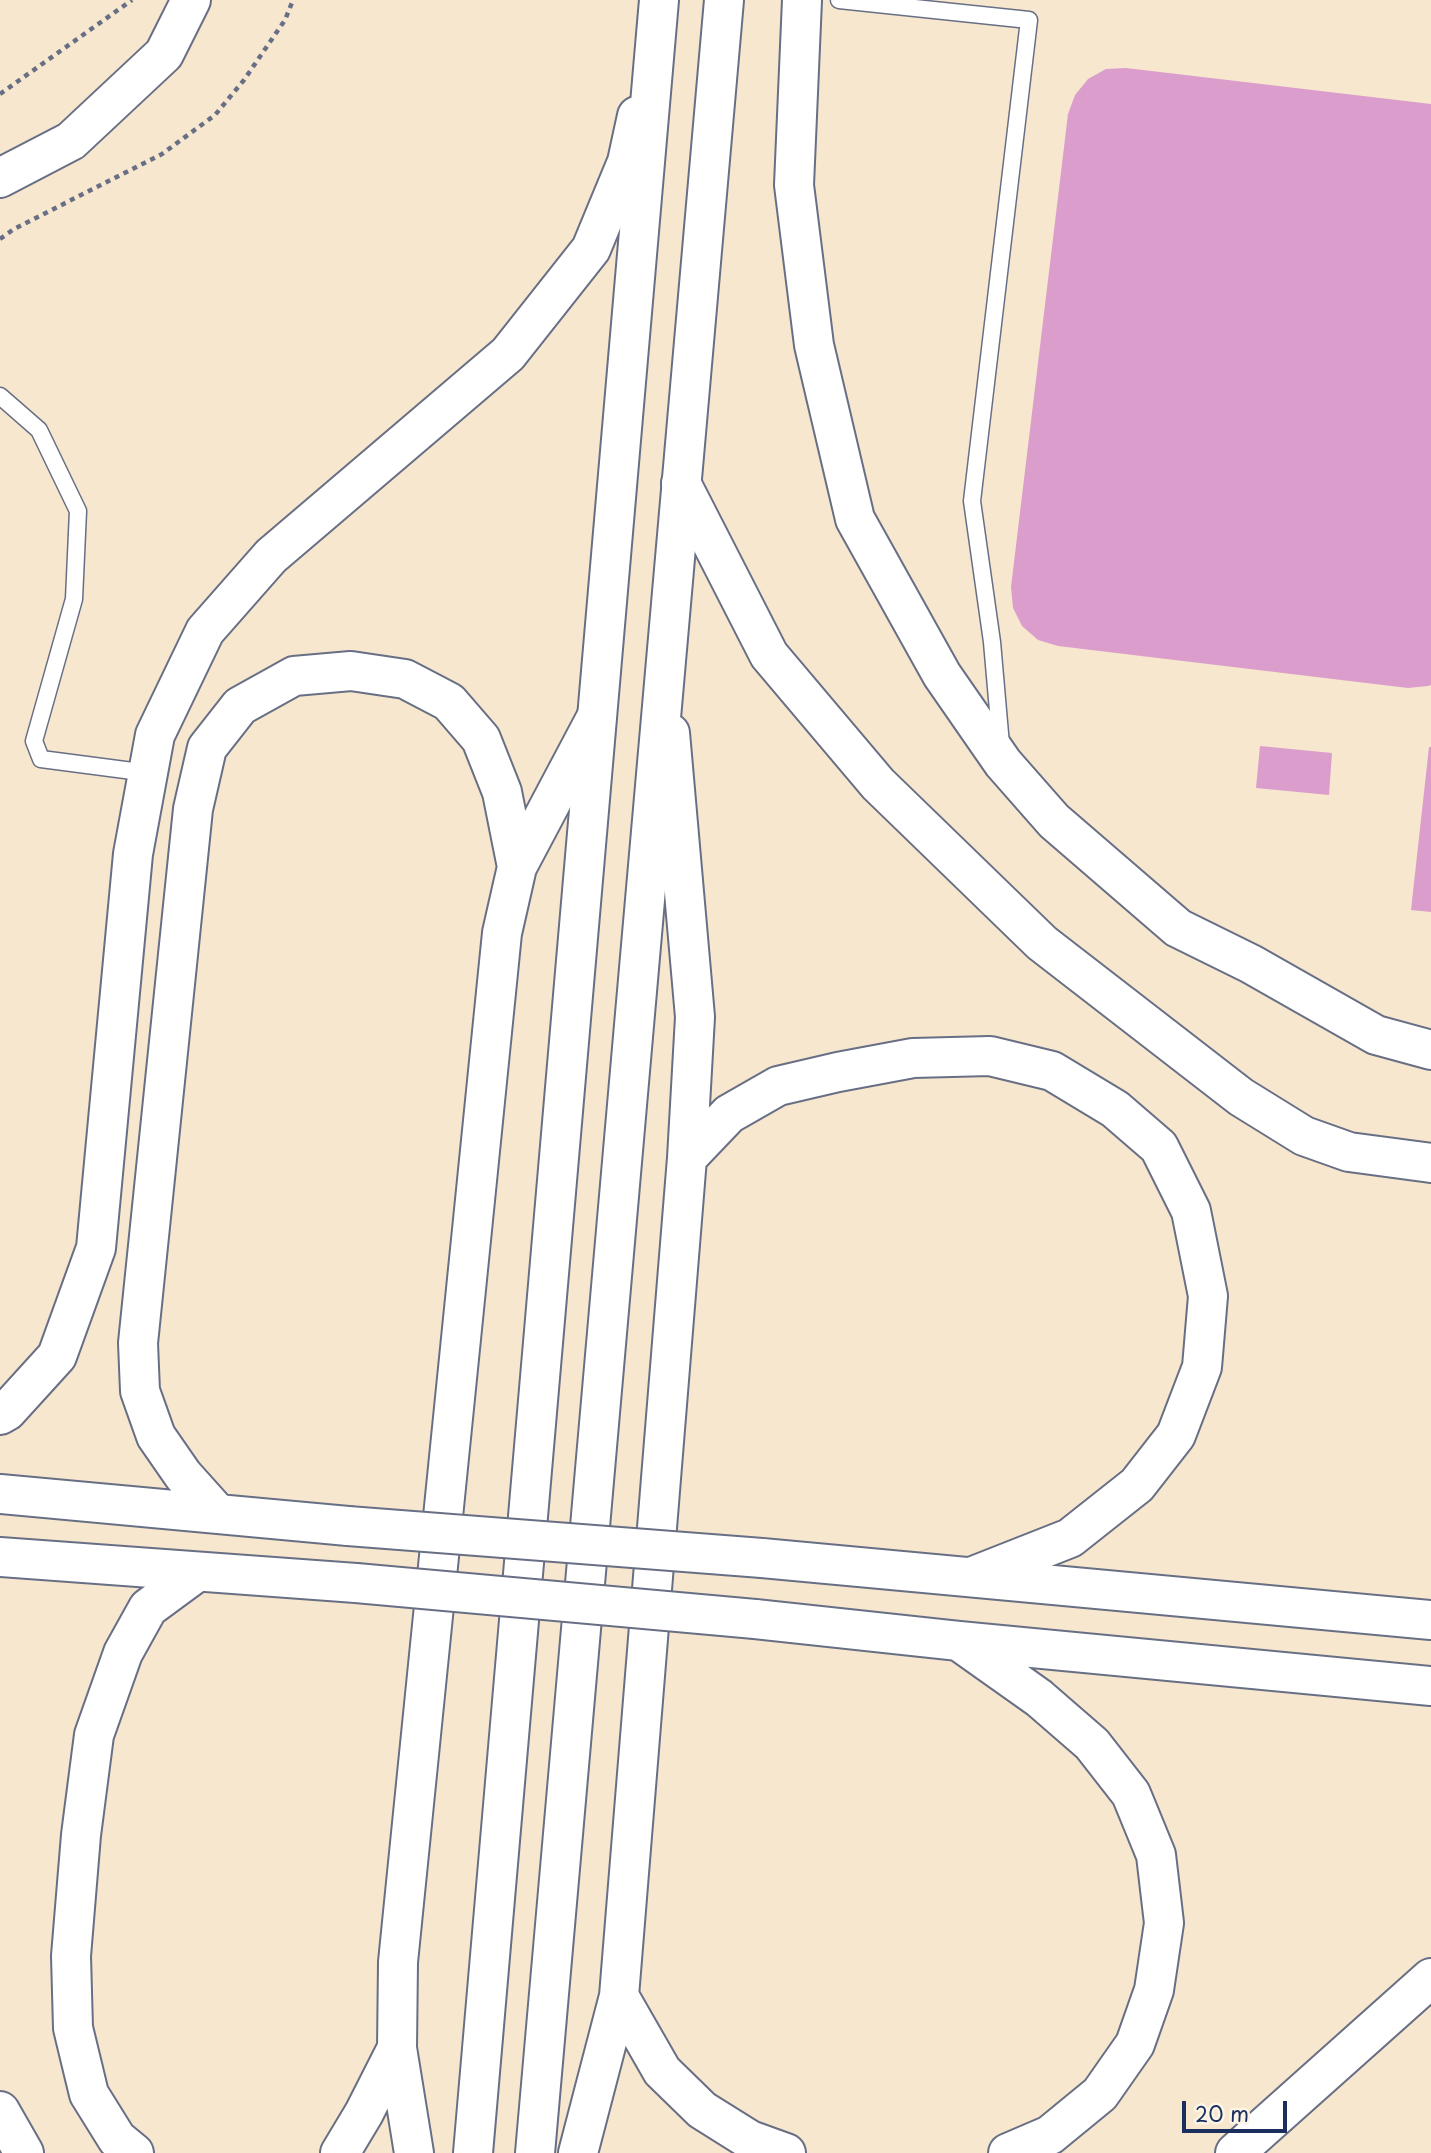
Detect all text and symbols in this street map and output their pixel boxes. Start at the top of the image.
scale bar [1186,2086,1291,2130]
text: 20 m [1195,2097,1249,2129]

